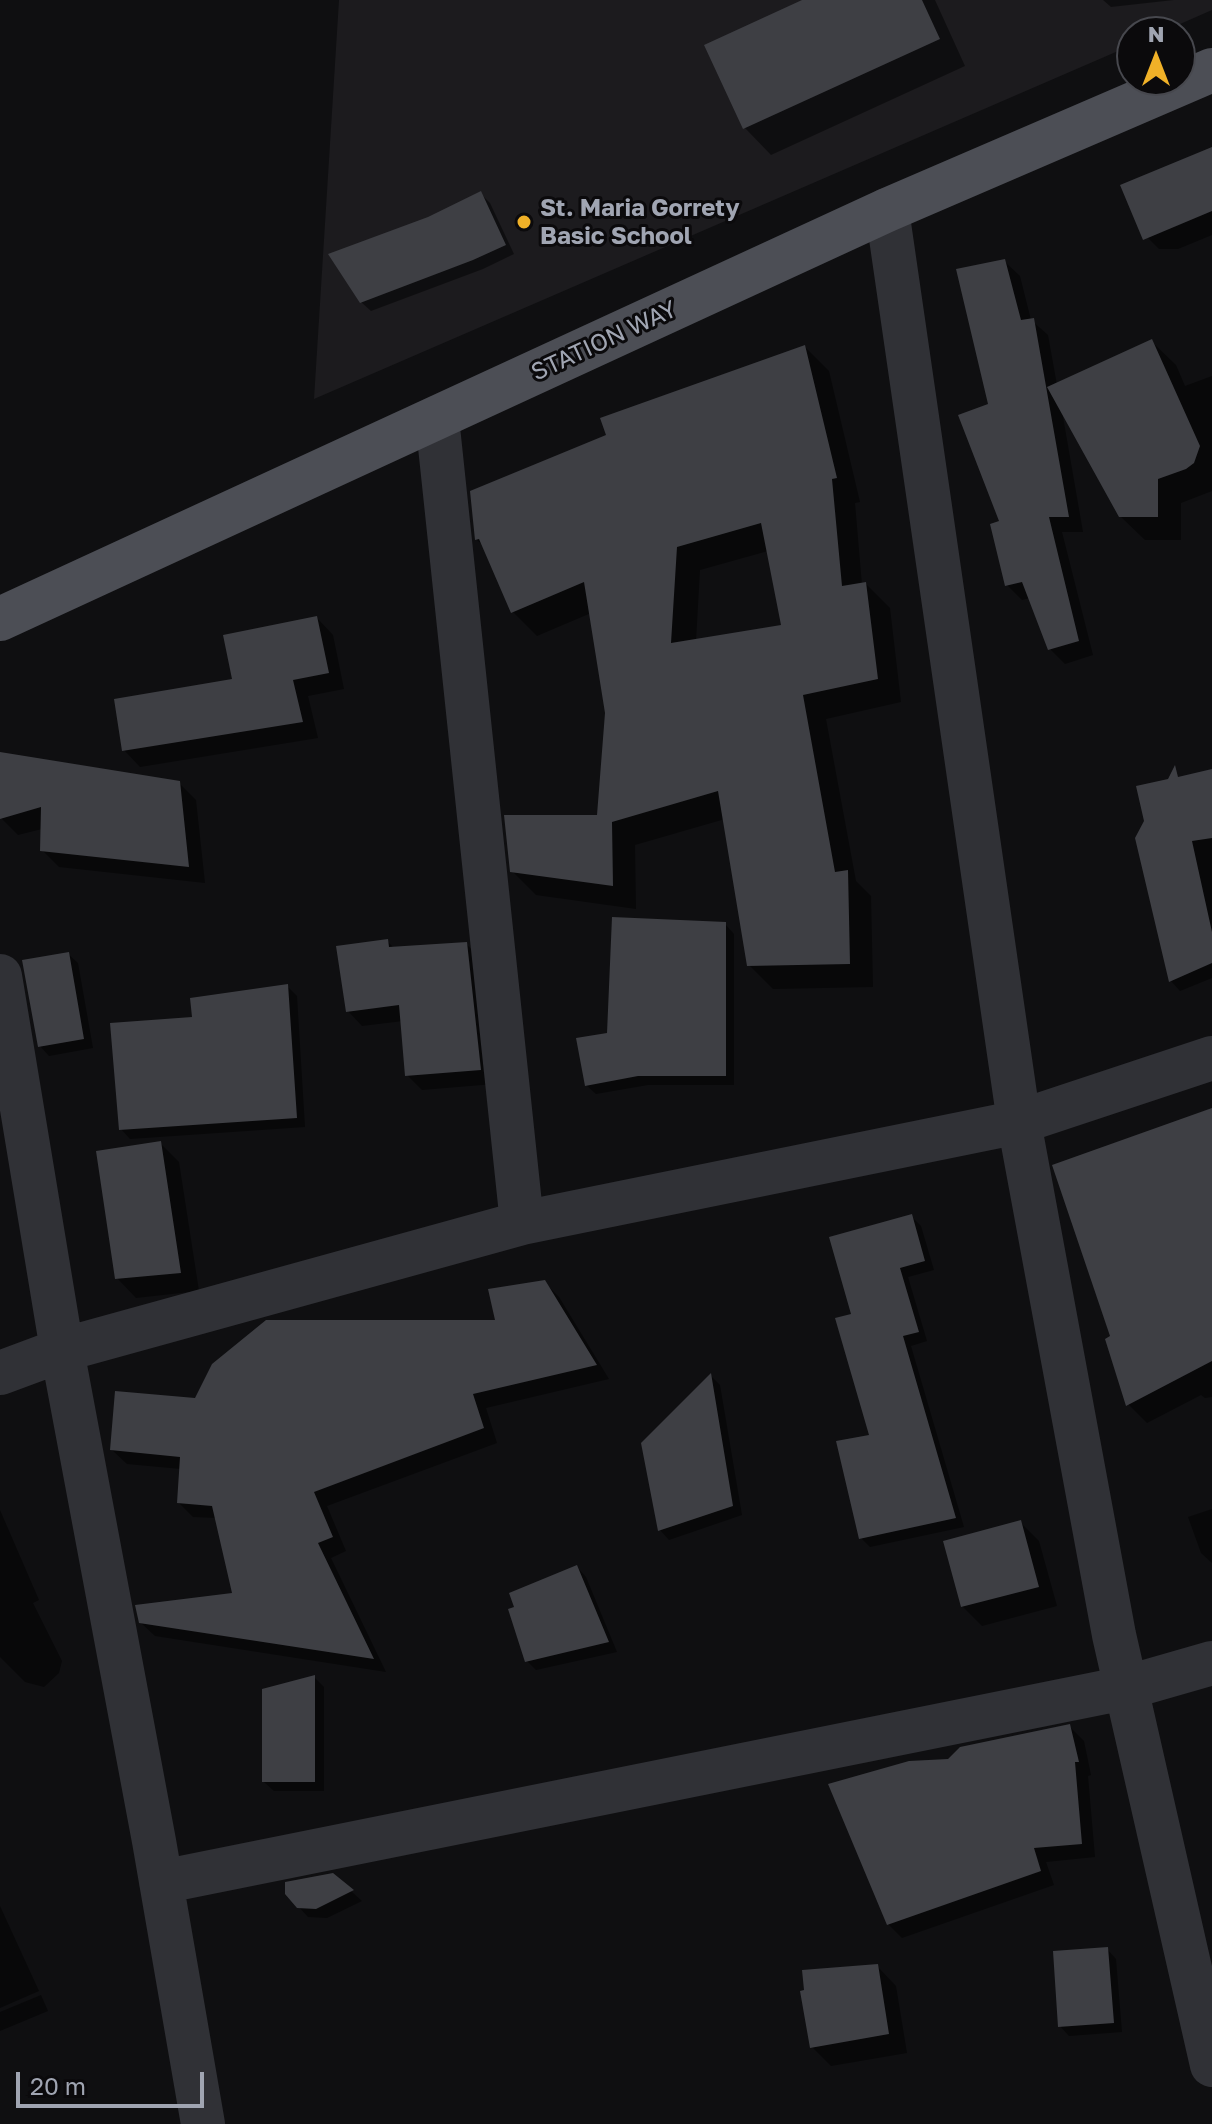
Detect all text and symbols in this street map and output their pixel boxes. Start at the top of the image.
north arrow [1116,16,1196,96]
text: N [1148,20,1164,47]
place label: St. Maria Gorrety Basic School [540,194,740,250]
marker: St. Maria Gorrety Basic School [515,213,533,231]
street label: STATION WAY [527,295,681,387]
scale bar [20,2056,208,2106]
text: 20 m [30,2071,86,2100]

